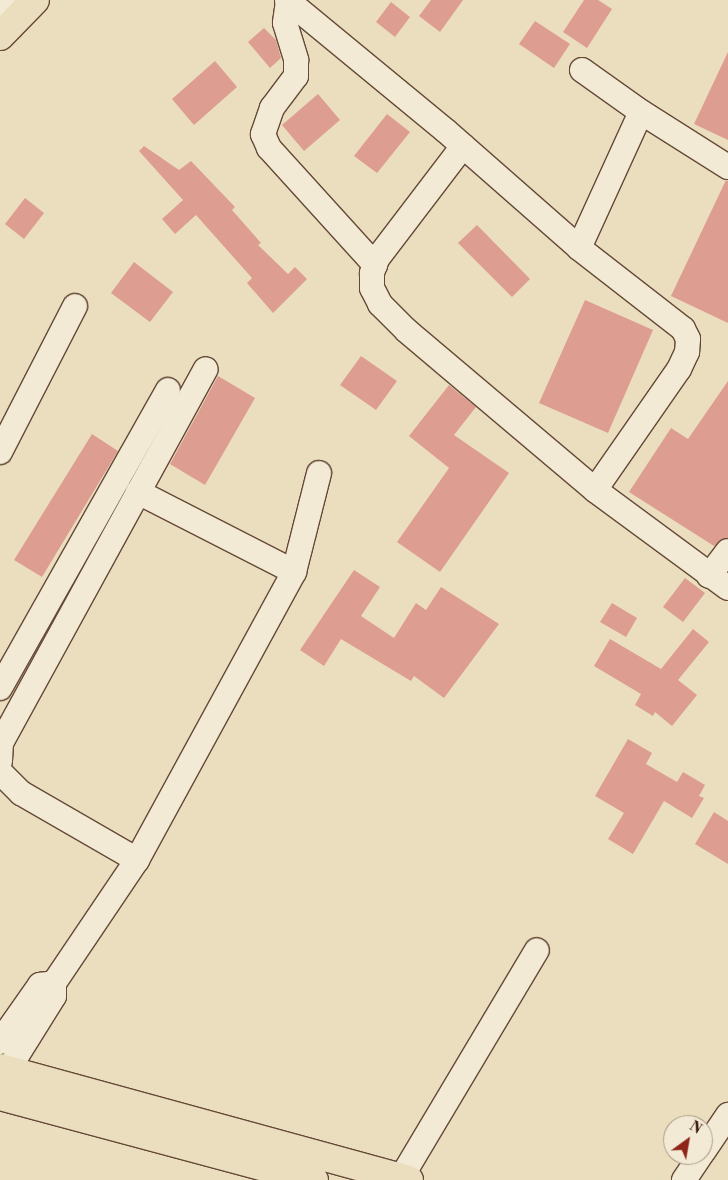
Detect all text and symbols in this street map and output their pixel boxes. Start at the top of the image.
north arrow [663,1115,713,1165]
text: N [686,1118,705,1139]

